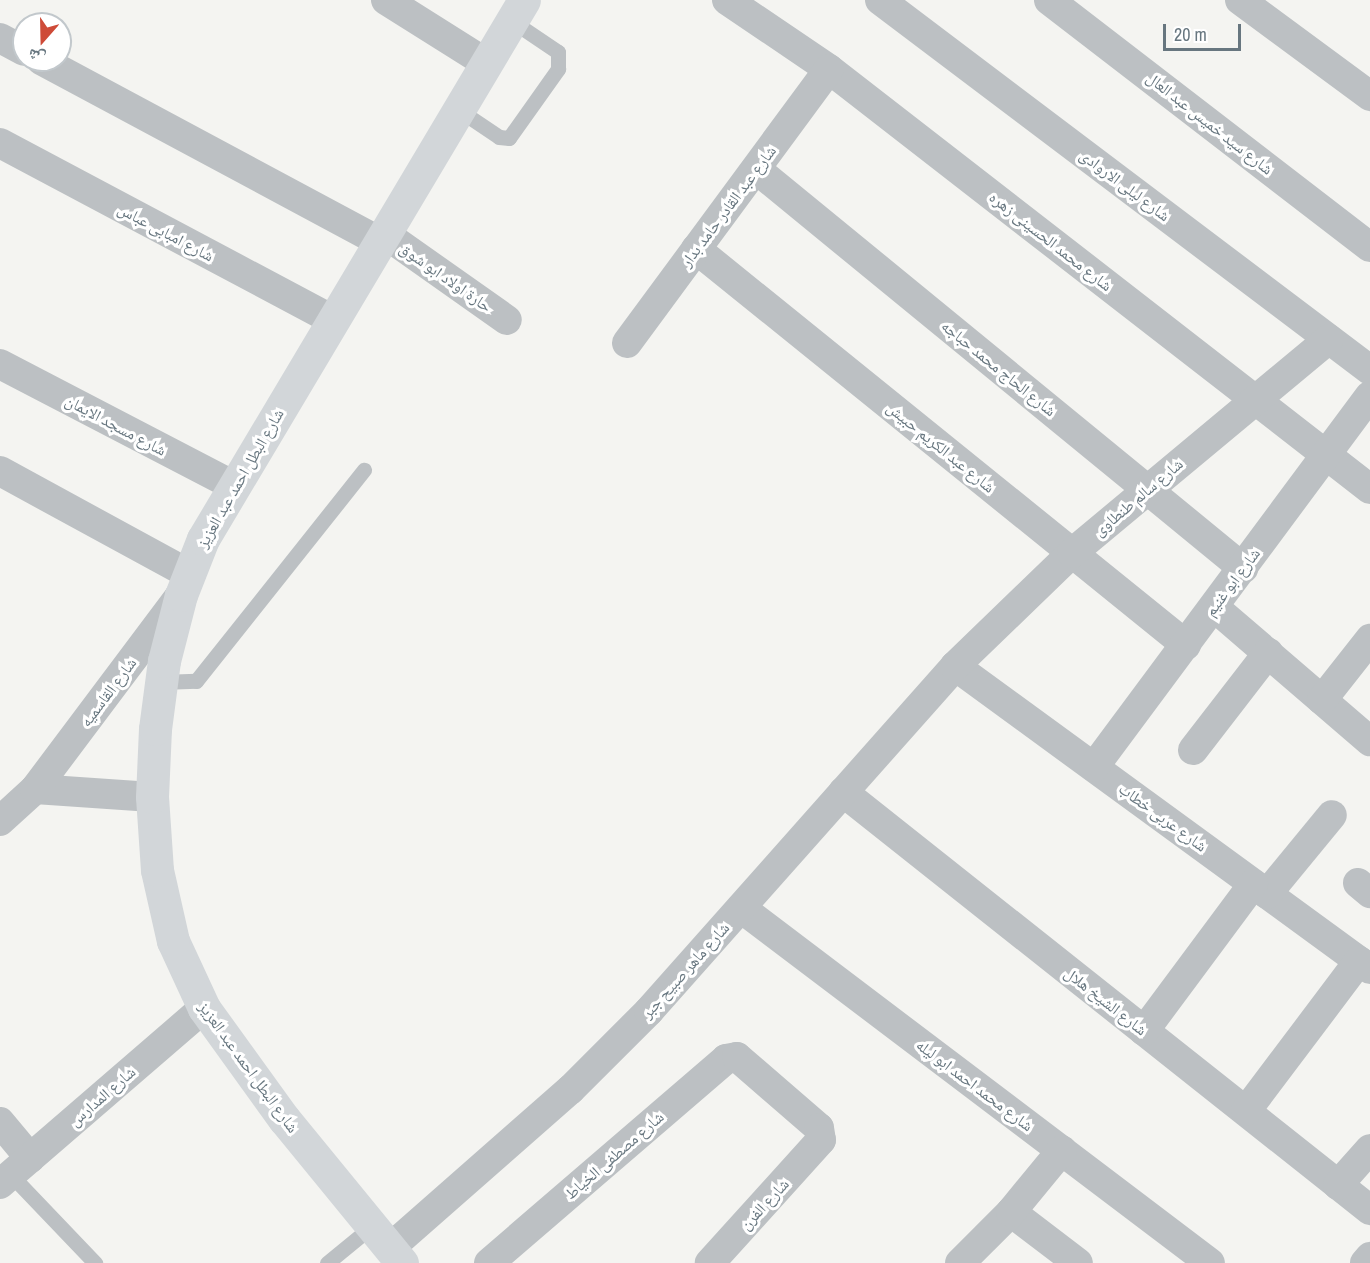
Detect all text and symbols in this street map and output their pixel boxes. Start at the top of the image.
north arrow [12,12,72,72]
scale bar [1166,12,1244,50]
text: 20 m [1174,22,1207,47]
text: ش [25,44,48,70]
street label: شارع سيد خميس عبد العال [1143,68,1277,178]
street label: شارع عبد القادر حامد بدار [676,142,780,270]
street label: شارع ليلى الاروادى [1076,145,1174,225]
street label: شارع محمد الحسينى زهره [986,187,1116,295]
street label: شارع امبابى عباس [115,199,217,265]
street label: حارة اولاد ابو شوق [396,238,496,316]
street label: شارع الحاج محمد حباجه [938,316,1060,420]
street label: شارع مسجد الايمان [62,390,170,460]
street label: شارع عبد الكريم حبيش [883,398,999,496]
street label: شارع البطل احمد عبد العزيز [192,405,288,551]
street label: شارع سالم طنطاوى [1089,454,1187,540]
street label: شارع ابو غنيم [1200,544,1264,620]
street label: شارع القاسميه [76,654,140,730]
street label: شارع عربى خطاب [1115,779,1211,855]
street label: شارع ماهر صبيح جبر [637,918,733,1022]
street label: شارع الشيخ هلال [1061,963,1151,1039]
street label: شارع البطل احمد عبد العزيز [195,998,303,1136]
street label: شارع محمد احمد ابو ليله [913,1035,1037,1135]
street label: شارع المدارس [65,1062,139,1130]
street label: شارع مصطفى الخياط [561,1107,667,1203]
street label: شارع الفرن [735,1174,793,1234]

